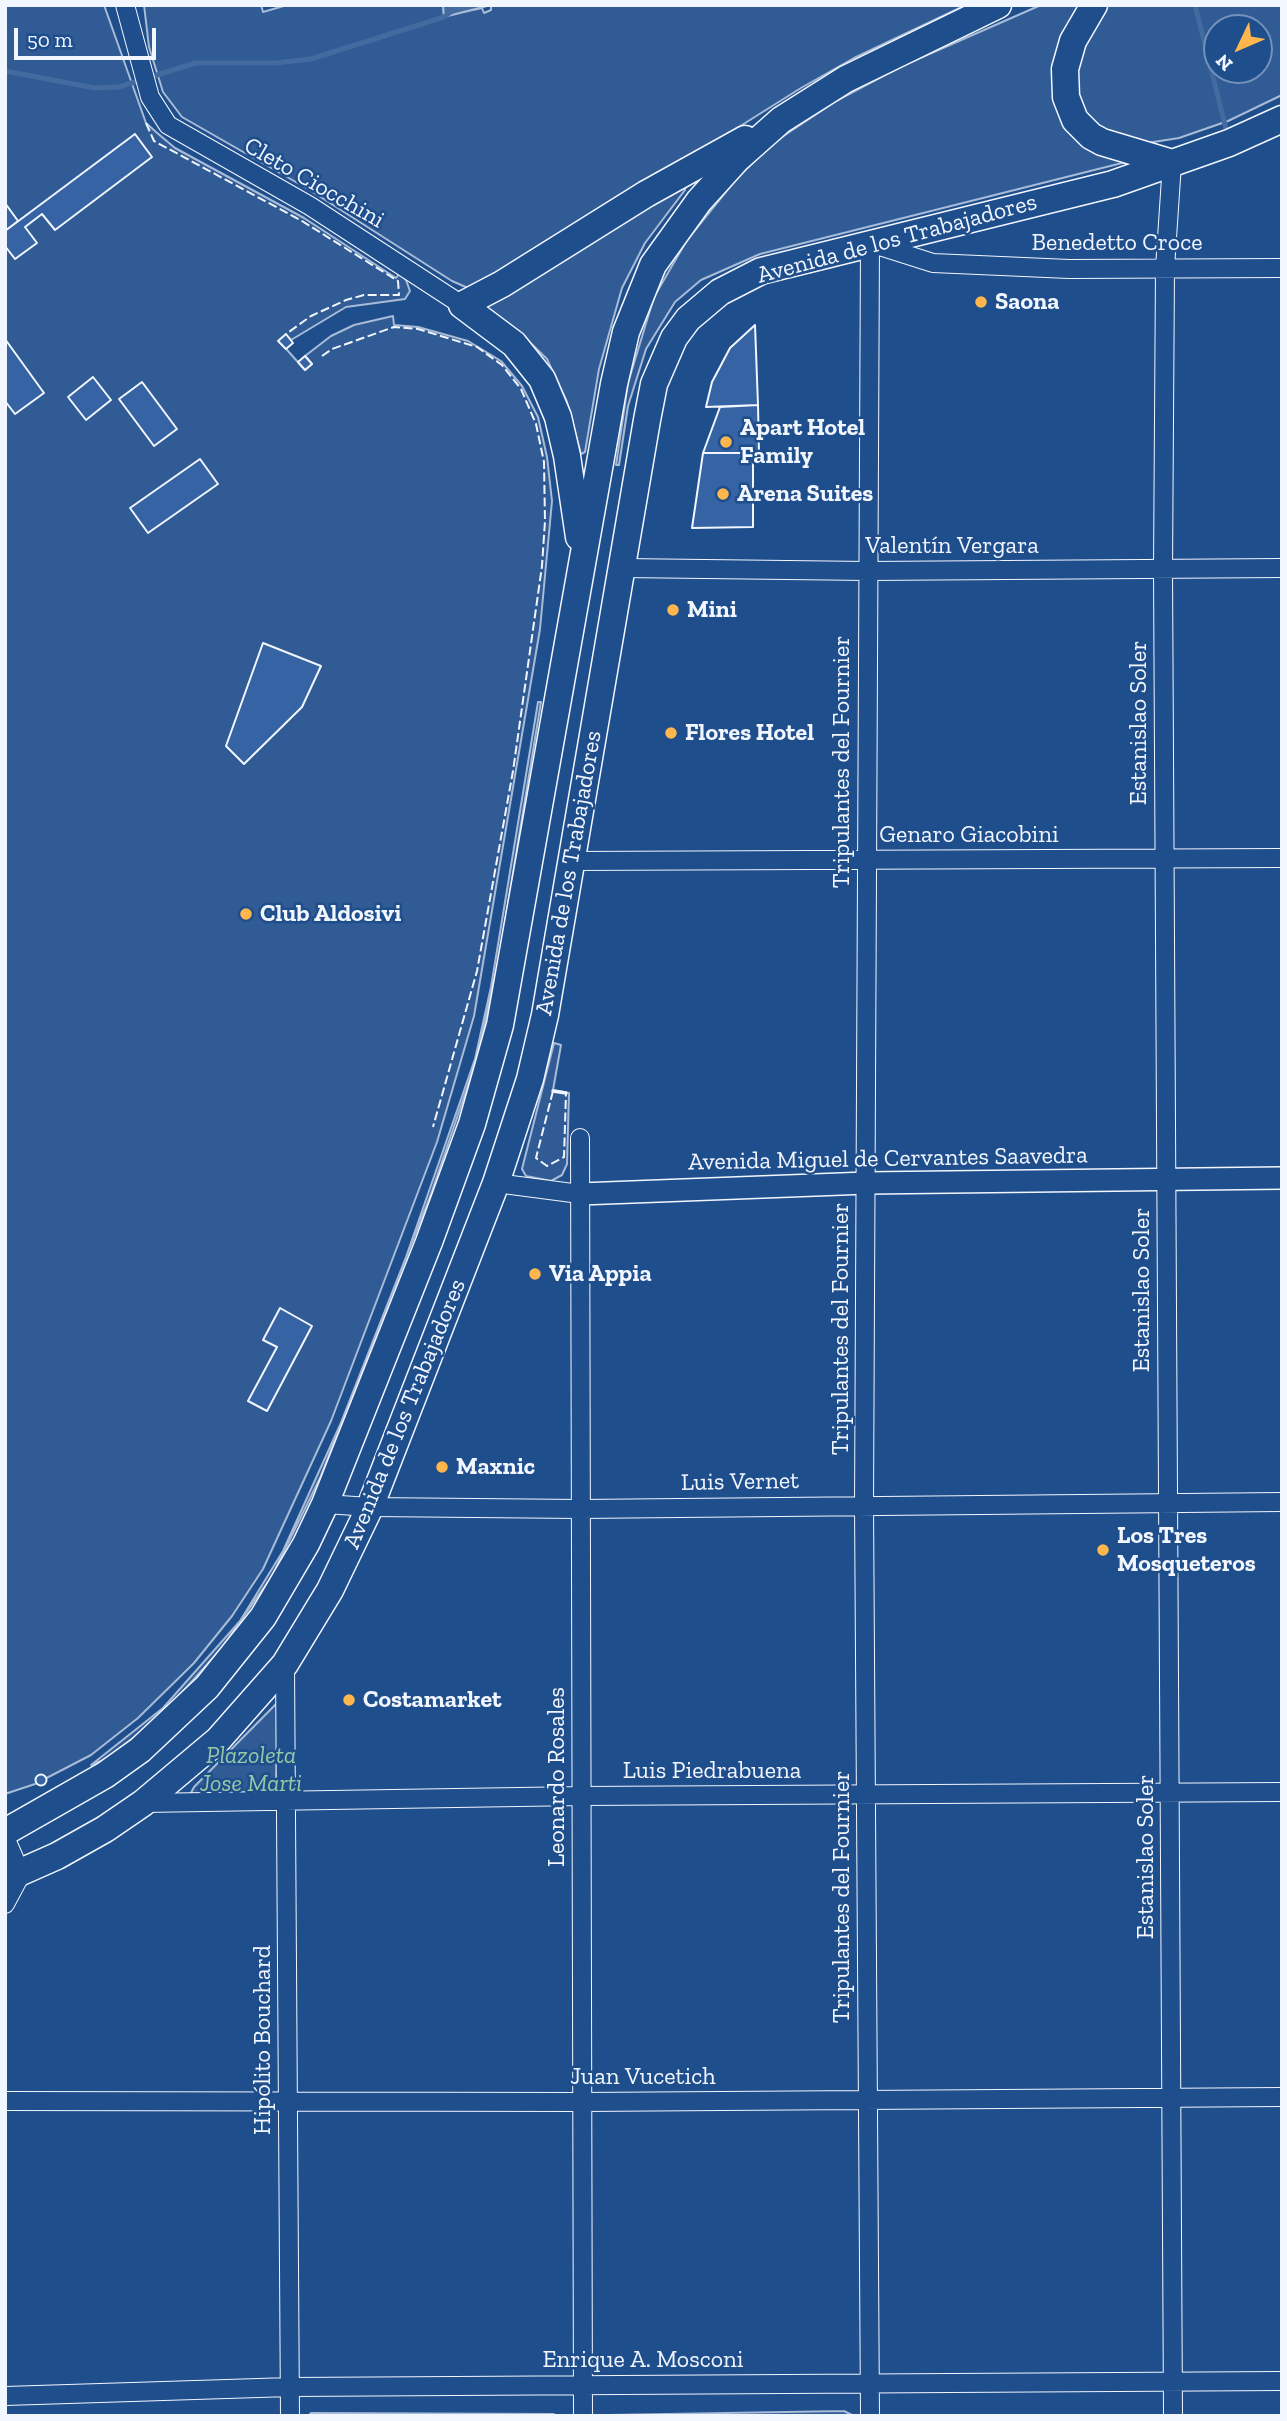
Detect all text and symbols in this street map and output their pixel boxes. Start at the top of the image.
scale bar [18,14,159,58]
north arrow [1203,14,1273,84]
text: 50 m [27,27,73,52]
text: N [1211,49,1237,76]
street label: Cleto Ciocchini [239,131,389,235]
street label: Avenida de los Trabajadores [754,188,1040,290]
street label: Benedetto Croce [1031,229,1203,257]
place label: Saona [995,288,1059,316]
marker: Saona [973,294,989,310]
place label: Apart Hotel Family [740,414,865,470]
marker: Apart Hotel Family [718,434,734,450]
place label: Arena Suites [737,480,873,508]
marker: Arena Suites [715,486,731,502]
street label: Valentín Vergara [865,532,1039,560]
place label: Mini [687,596,737,624]
marker: Mini [665,602,681,618]
street label: Tripulantes del Fournier [828,636,856,888]
street label: Estanislao Soler [1125,641,1153,805]
place label: Flores Hotel [685,719,814,747]
marker: Flores Hotel [663,725,679,741]
street label: Avenida de los Trabajadores [530,728,608,1018]
street label: Genaro Giacobini [879,821,1059,849]
place label: Club Aldosivi [260,900,401,928]
marker: Club Aldosivi [238,906,254,922]
street label: Avenida Miguel de Cervantes Saavedra [688,1141,1088,1177]
street label: Tripulantes del Fournier [827,1203,855,1455]
street label: Estanislao Soler [1128,1208,1156,1372]
place label: Via Appia [549,1260,652,1288]
marker: Via Appia [527,1266,543,1282]
street label: Avenida de los Trabajadores [338,1275,472,1553]
place label: Maxnic [456,1453,535,1481]
marker: Maxnic [434,1459,450,1475]
street label: Luis Vernet [681,1467,799,1497]
place label: Los Tres Mosqueteros [1117,1522,1256,1578]
marker: Los Tres Mosqueteros [1095,1542,1111,1558]
place label: Costamarket [363,1686,502,1714]
street label: Leonardo Rosales [543,1687,571,1867]
marker: Costamarket [341,1692,357,1708]
park label: Plazoleta Jose Marti [200,1742,302,1798]
street label: Luis Piedrabuena [623,1757,801,1785]
street label: Tripulantes del Fournier [828,1771,856,2023]
street label: Estanislao Soler [1132,1775,1160,1939]
street label: Hipólito Bouchard [249,1945,277,2135]
street label: Juan Vucetich [570,2063,716,2091]
street label: Enrique A. Mosconi [542,2346,744,2374]

